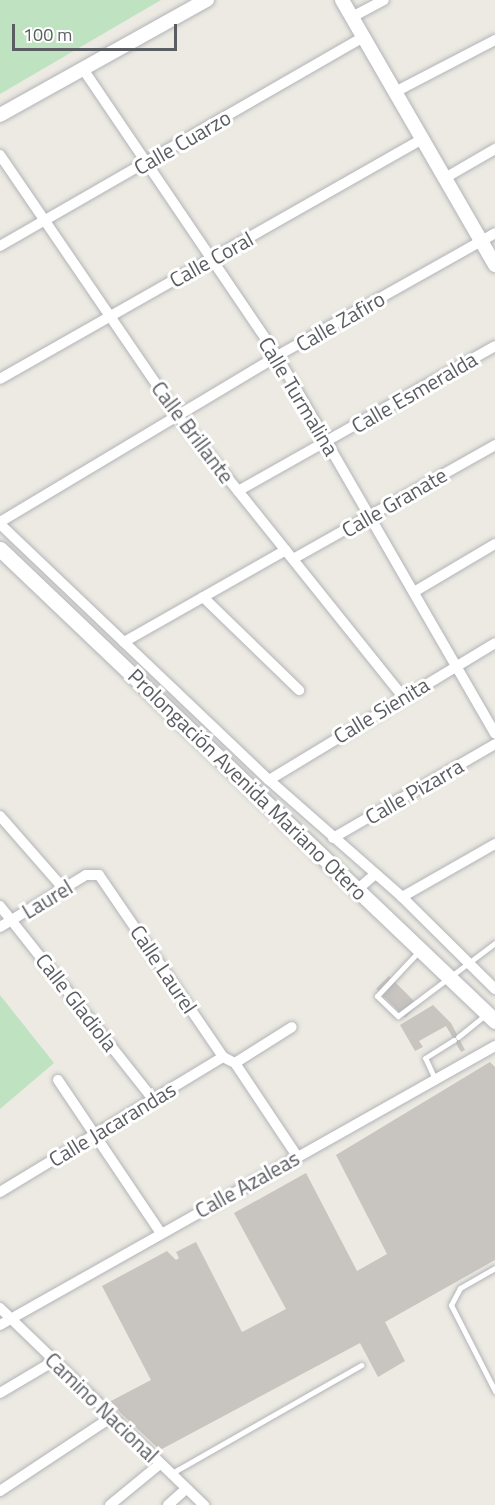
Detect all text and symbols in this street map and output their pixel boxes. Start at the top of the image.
scale bar [15,12,180,50]
text: 100 m [23,21,72,48]
street label: Calle Cuarzo [129,104,235,180]
street label: Calle Coral [165,226,257,292]
street label: Calle Zafiro [291,286,389,356]
street label: Calle Turmalina [254,332,344,460]
street label: Calle Esmeralda [347,346,481,438]
street label: Calle Brillante [147,376,239,488]
street label: Calle Granate [337,462,451,542]
street label: Prolongación Avenida Mariano Otero [123,663,373,905]
street label: Calle Sienita [329,672,433,748]
street label: Calle Pizarra [360,753,468,829]
street label: Laurel [17,874,77,924]
street label: Calle Laurel [125,920,203,1018]
street label: Calle Gladiola [31,948,123,1056]
street label: Calle Jacarandas [44,1076,180,1172]
street label: Calle Azaleas [191,1145,303,1223]
street label: Camino Nacional [40,1347,164,1467]

